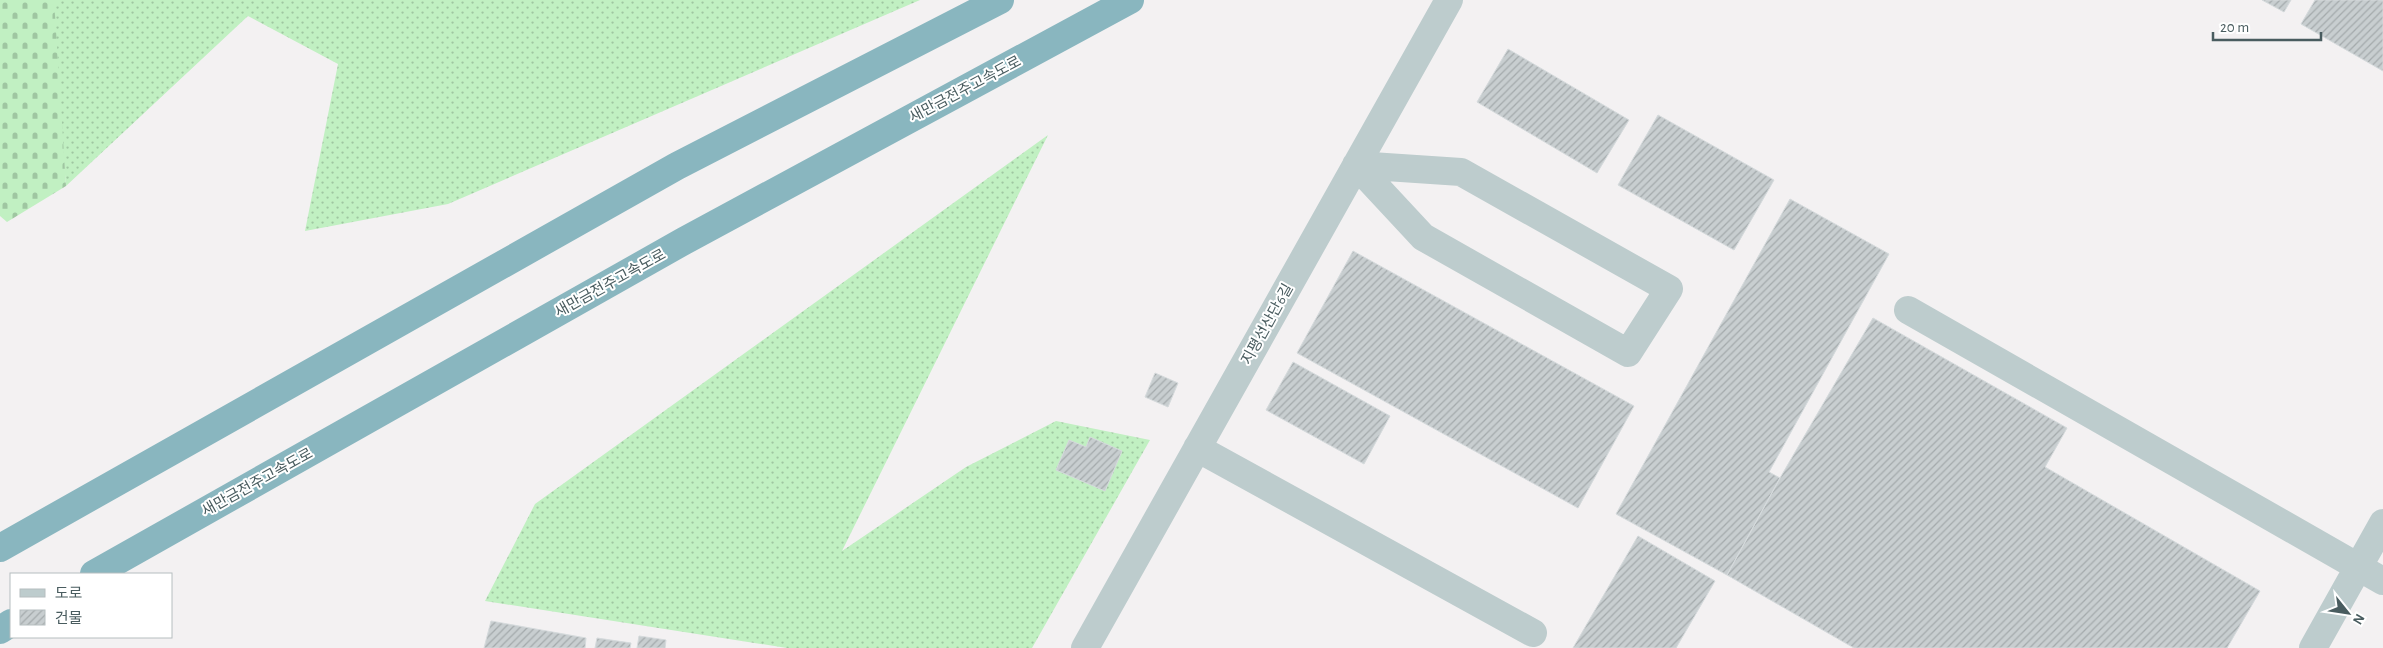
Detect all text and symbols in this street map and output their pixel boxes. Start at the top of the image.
scale bar [2213,10,2320,42]
text: 20 m [2220,20,2249,35]
street label: 새만금전주고속도로 [906,53,1024,125]
street label: 새만금전주고속도로 [552,246,668,320]
street label: 지평선산단6길 [1238,281,1296,367]
street label: 새만금전주고속도로 [199,445,315,519]
legend [10,573,172,638]
text: 도로 [55,586,83,601]
north arrow [2323,588,2373,638]
text: 건물 [55,610,83,626]
text: N [2350,611,2367,627]

